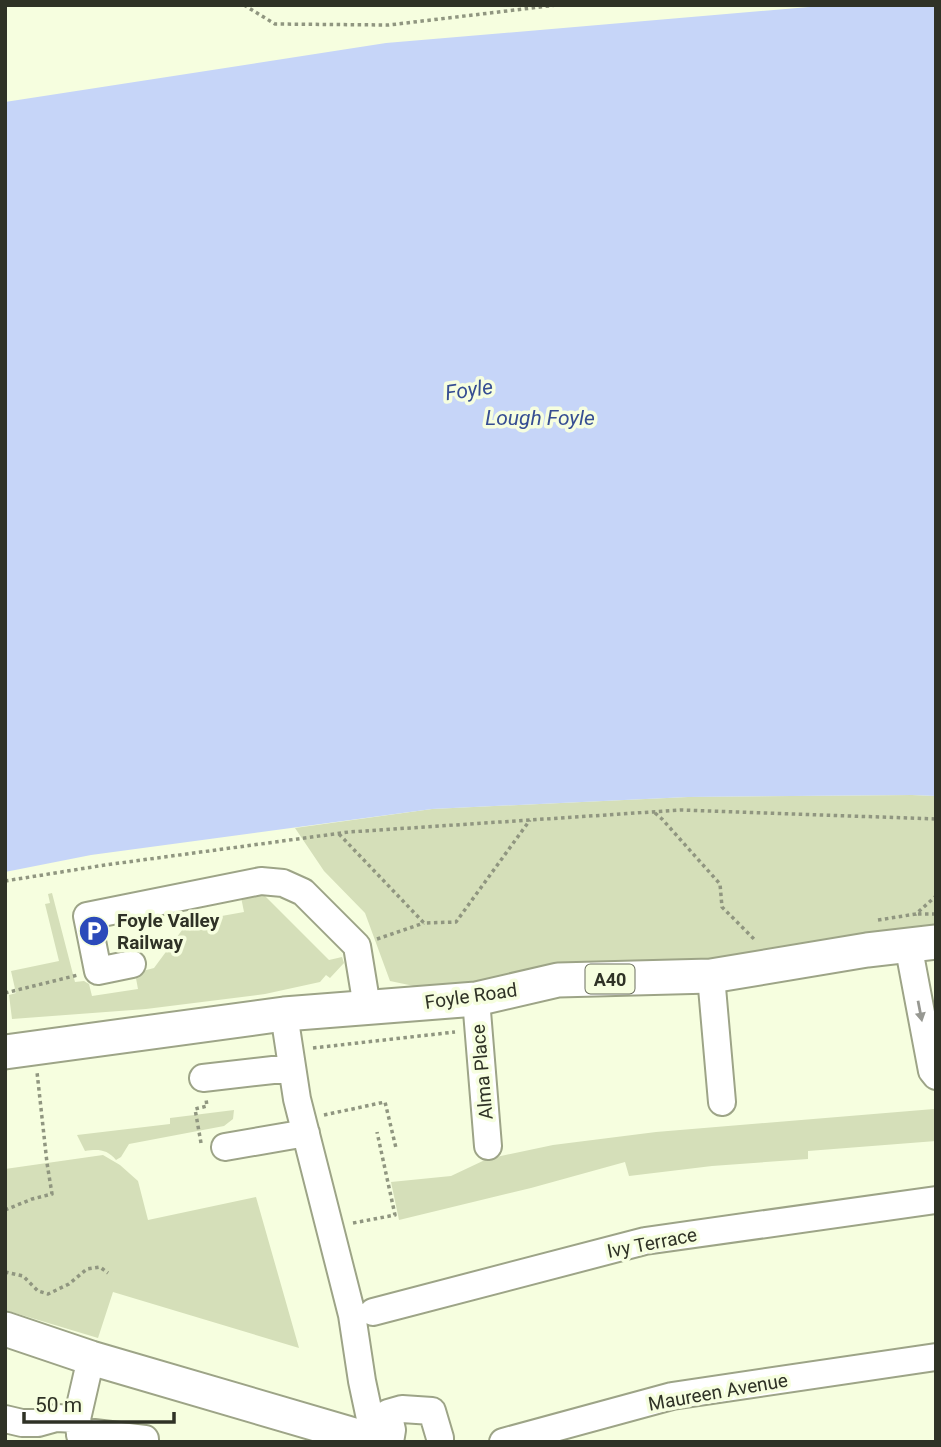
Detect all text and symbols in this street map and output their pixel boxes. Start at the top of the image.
water label: Foyle [444,375,495,405]
water label: Lough Foyle [485,406,595,430]
place label: Foyle Valley Railway [117,909,220,954]
parking icon: Foyle Valley Railway [77,914,111,948]
road number: A40 [586,964,634,994]
street label: Foyle Road [423,978,519,1014]
one-way arrow [915,1000,926,1022]
street label: Alma Place [466,1023,498,1121]
street label: Ivy Terrace [605,1223,699,1263]
street label: Maureen Avenue [646,1368,790,1416]
scale bar [24,1380,175,1424]
text: 50 m [35,1393,82,1417]

